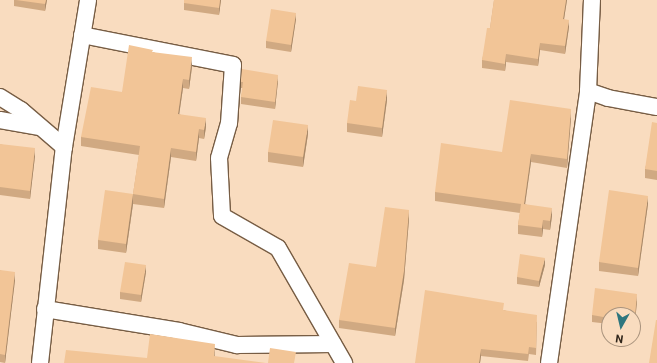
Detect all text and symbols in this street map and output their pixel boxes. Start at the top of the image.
north arrow [601,307,641,347]
text: N [615,331,624,345]

